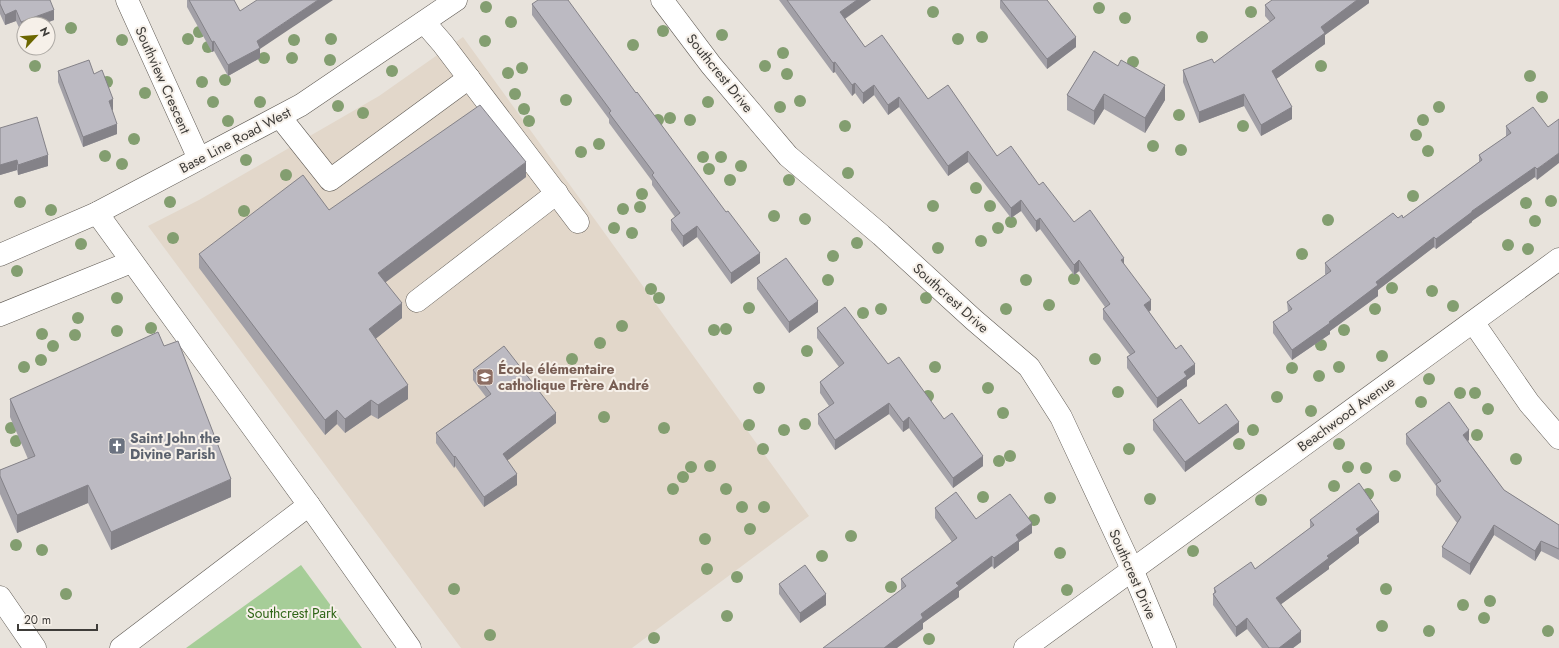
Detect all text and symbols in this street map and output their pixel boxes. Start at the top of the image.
north arrow [16,16,56,56]
street label: Southview Crescent [130,23,196,137]
text: N [36,24,54,39]
street label: Southcrest Drive [682,29,758,117]
street label: Base Line Road West [176,102,295,178]
street label: Southcrest Drive [909,258,993,338]
place label: École élémentaire catholique Frère André [498,359,649,395]
school or university icon: École élémentaire catholique Frère André [475,367,495,387]
street label: Beachwood Avenue [1293,372,1399,456]
place label: Saint John the Divine Parish [130,428,220,464]
church icon: Saint John the Divine Parish [107,436,127,456]
street label: Southcrest Drive [1104,526,1162,622]
park label: Southcrest Park [247,603,338,623]
scale bar [18,606,97,632]
text: 20 m [24,611,51,629]

